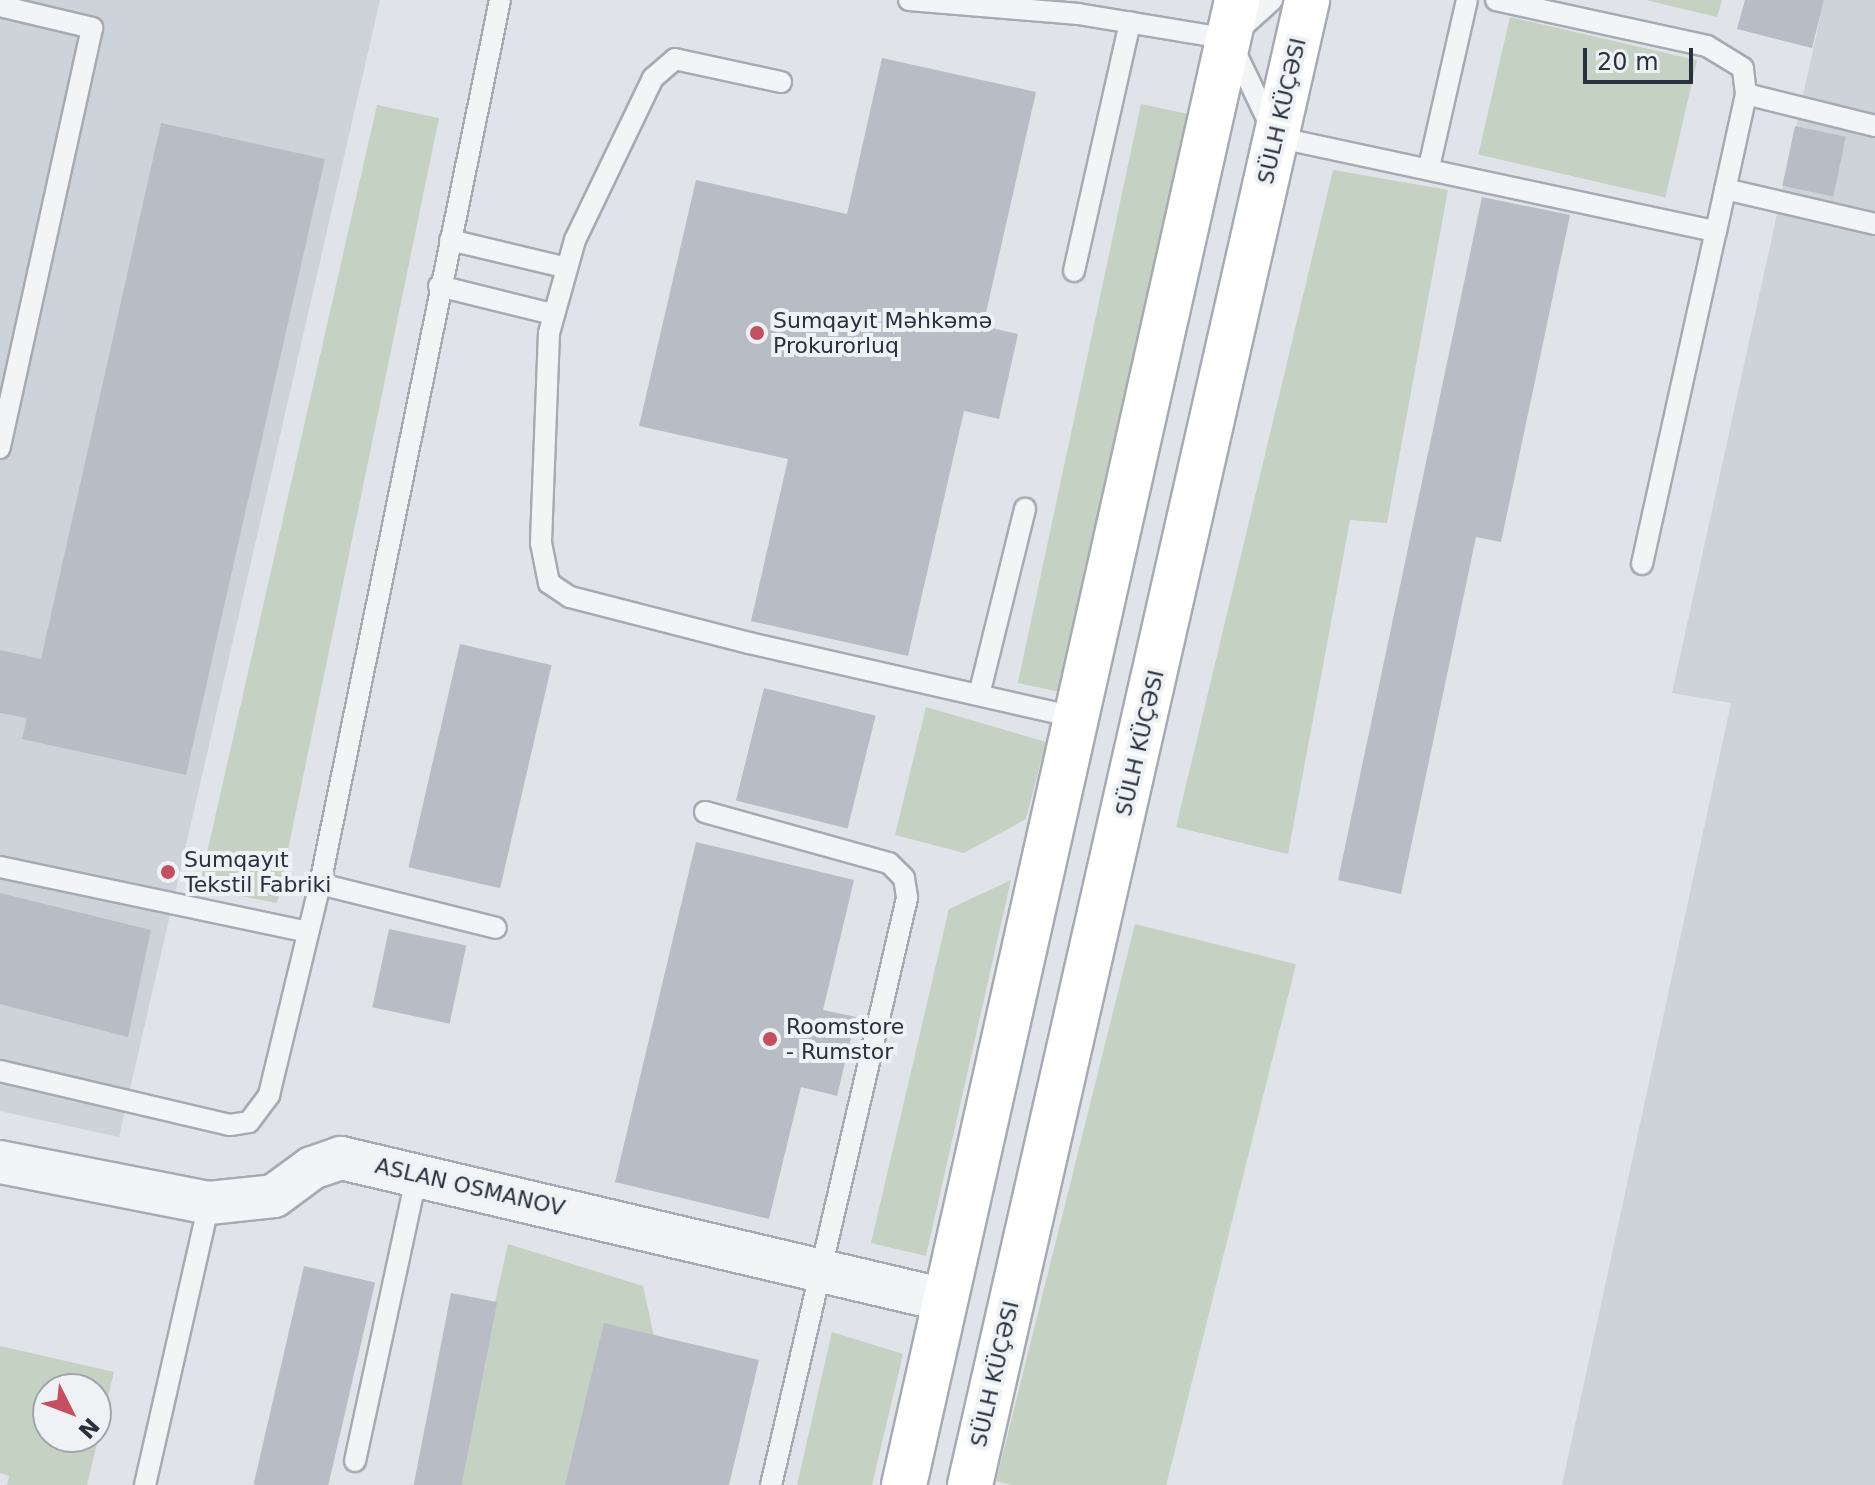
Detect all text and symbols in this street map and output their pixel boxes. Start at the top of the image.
scale bar [1587,32,1697,82]
street label: SÜLH KÜÇƏSI [1252,35,1312,187]
text: 20 m [1597,48,1659,76]
place label: Sumqayıt Məhkəmə Prokurorluq [773,307,992,358]
marker: Sumqayıt Məhkəmə Prokurorluq [748,324,766,342]
street label: SÜLH KÜÇƏSI [1110,667,1170,819]
place label: Sumqayıt Tekstil Fabriki [184,846,331,898]
marker: Sumqayıt Tekstil Fabriki [159,863,177,881]
place label: Roomstore - Rumstor [786,1013,904,1064]
marker: Roomstore - Rumstor [761,1030,779,1048]
street label: ASLAN OSMANOV [373,1152,567,1222]
street label: SÜLH KÜÇƏSI [965,1298,1025,1450]
north arrow [32,1373,112,1453]
text: N [73,1413,104,1443]

